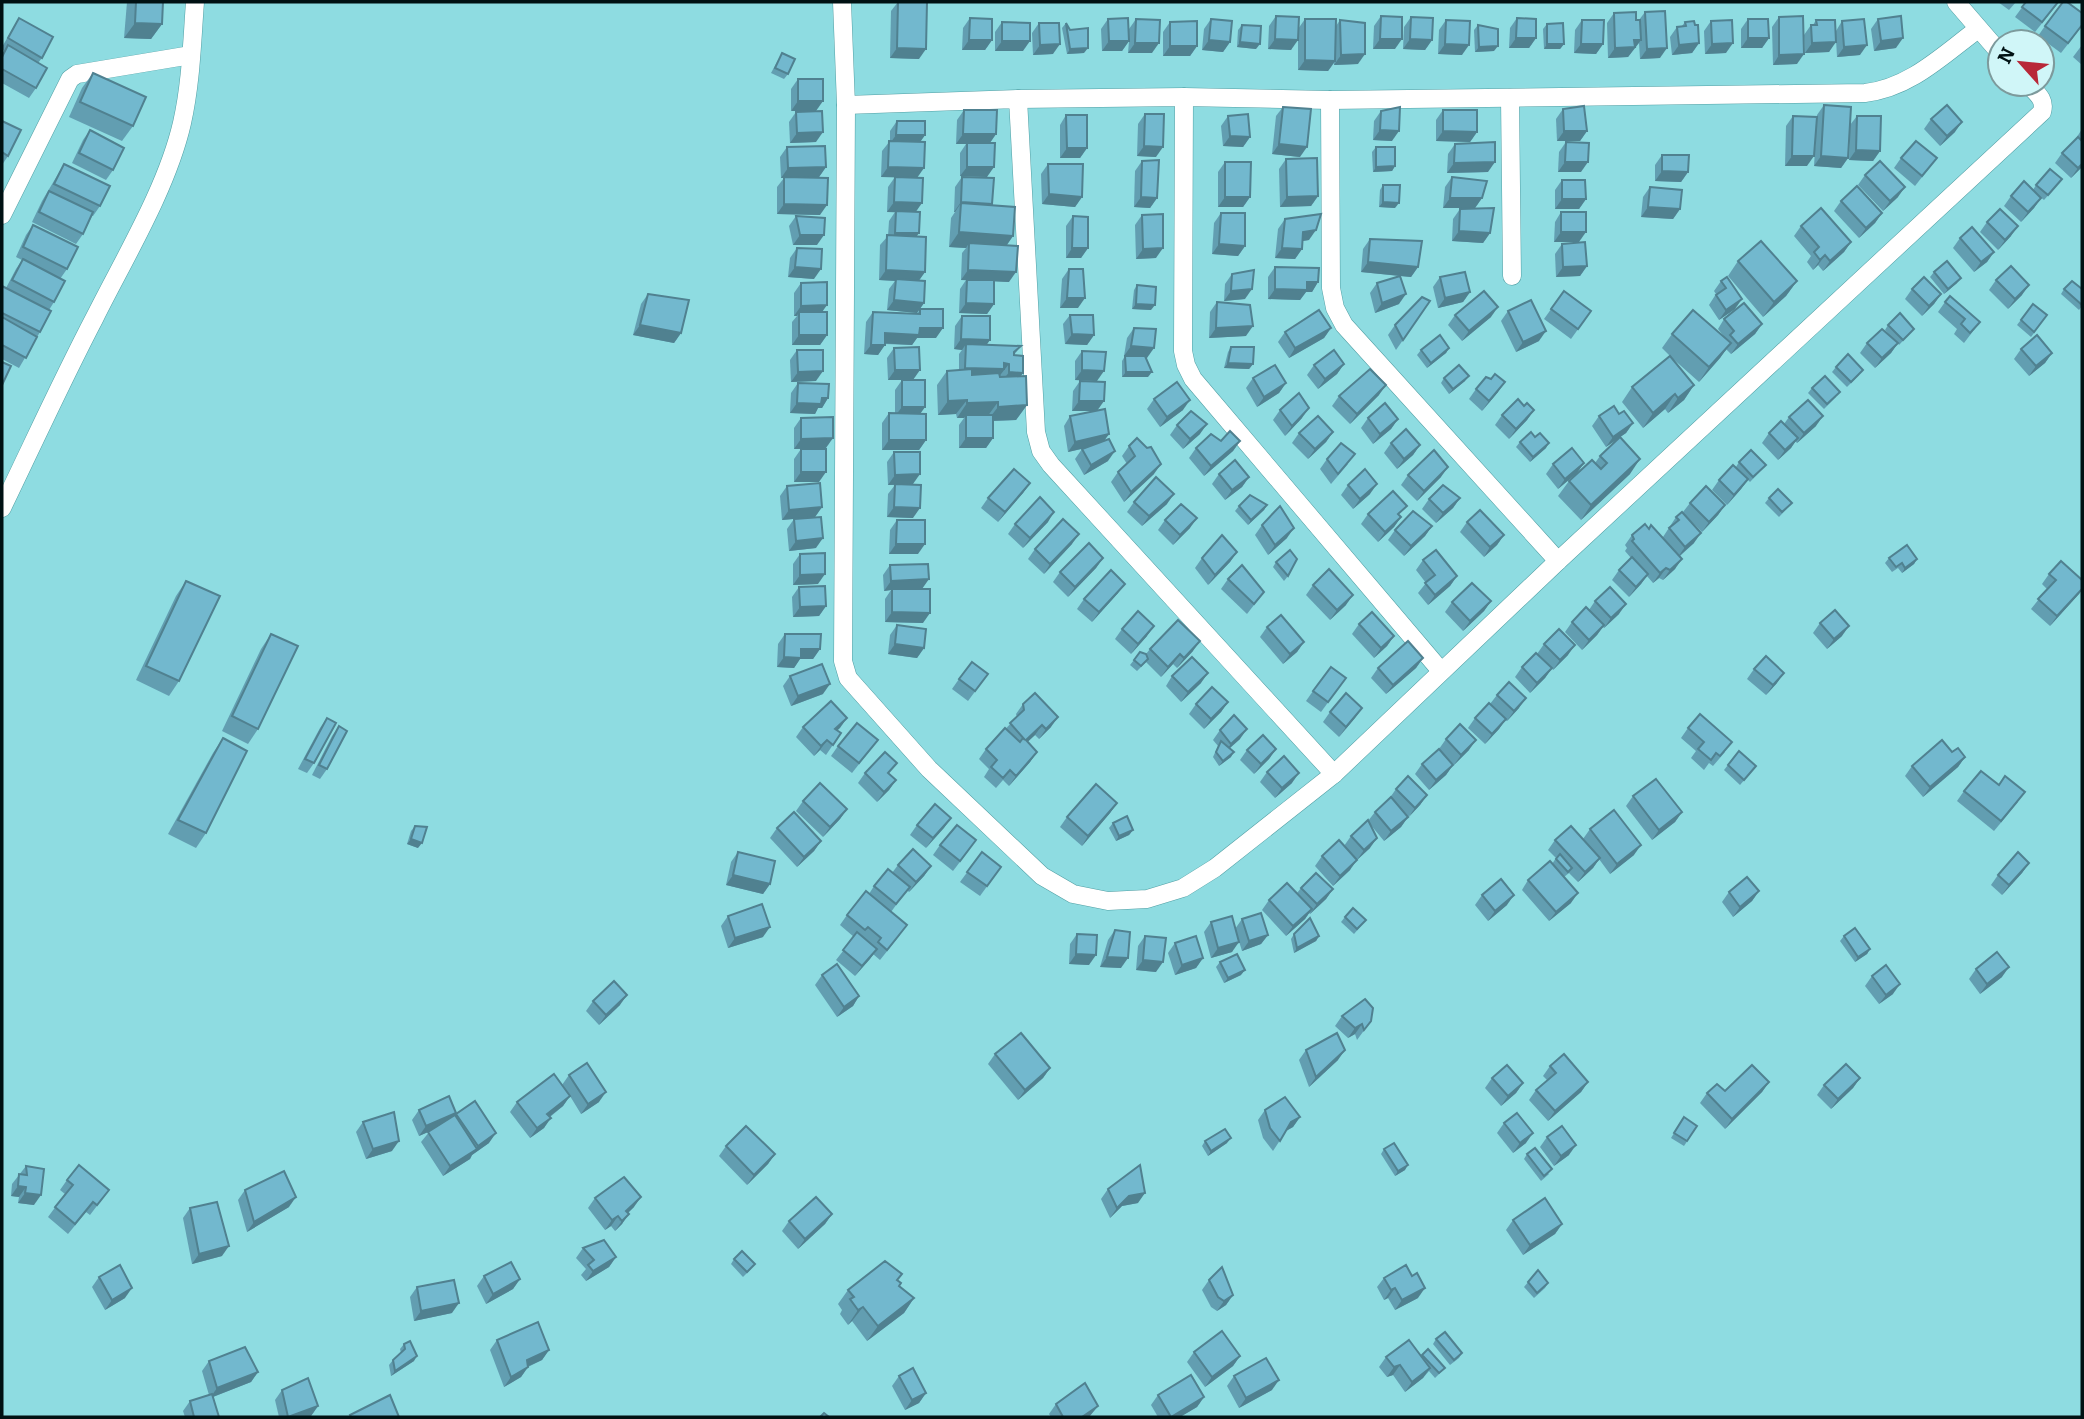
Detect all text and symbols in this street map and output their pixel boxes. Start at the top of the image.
north arrow [1986,28,2056,98]
text: N [1993,43,2020,67]

